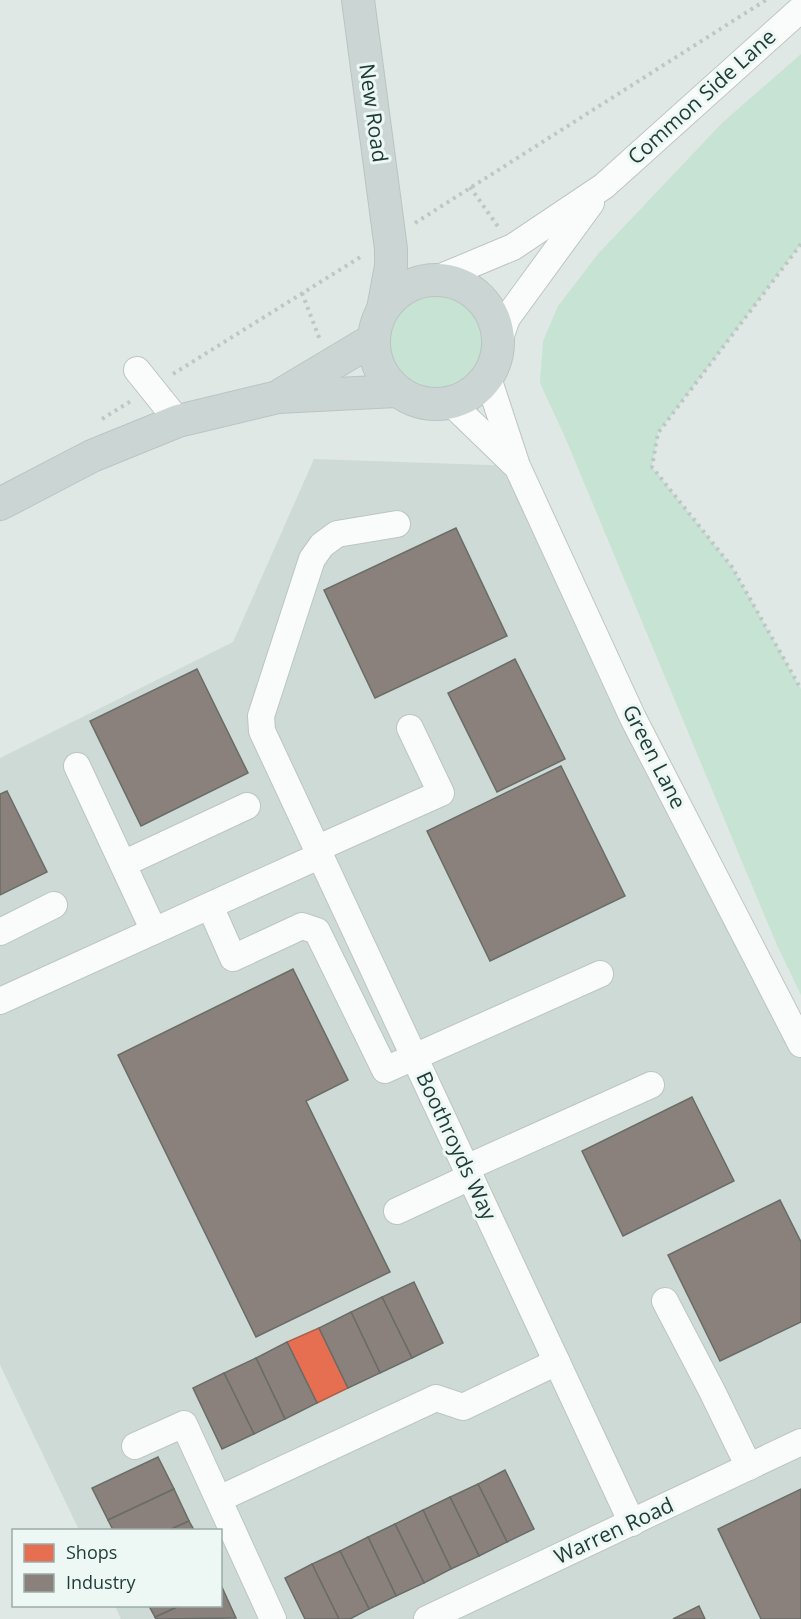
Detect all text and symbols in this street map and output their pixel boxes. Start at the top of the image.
street label: Common Side Lane [621,22,781,170]
street label: New Road [353,62,395,164]
street label: Green Lane [617,700,693,813]
street label: Boothroyds Way [410,1067,504,1225]
street label: Warren Road [549,1490,678,1570]
legend [12,1529,222,1607]
text: Shops [66,1540,117,1564]
text: Industry [66,1570,136,1594]

